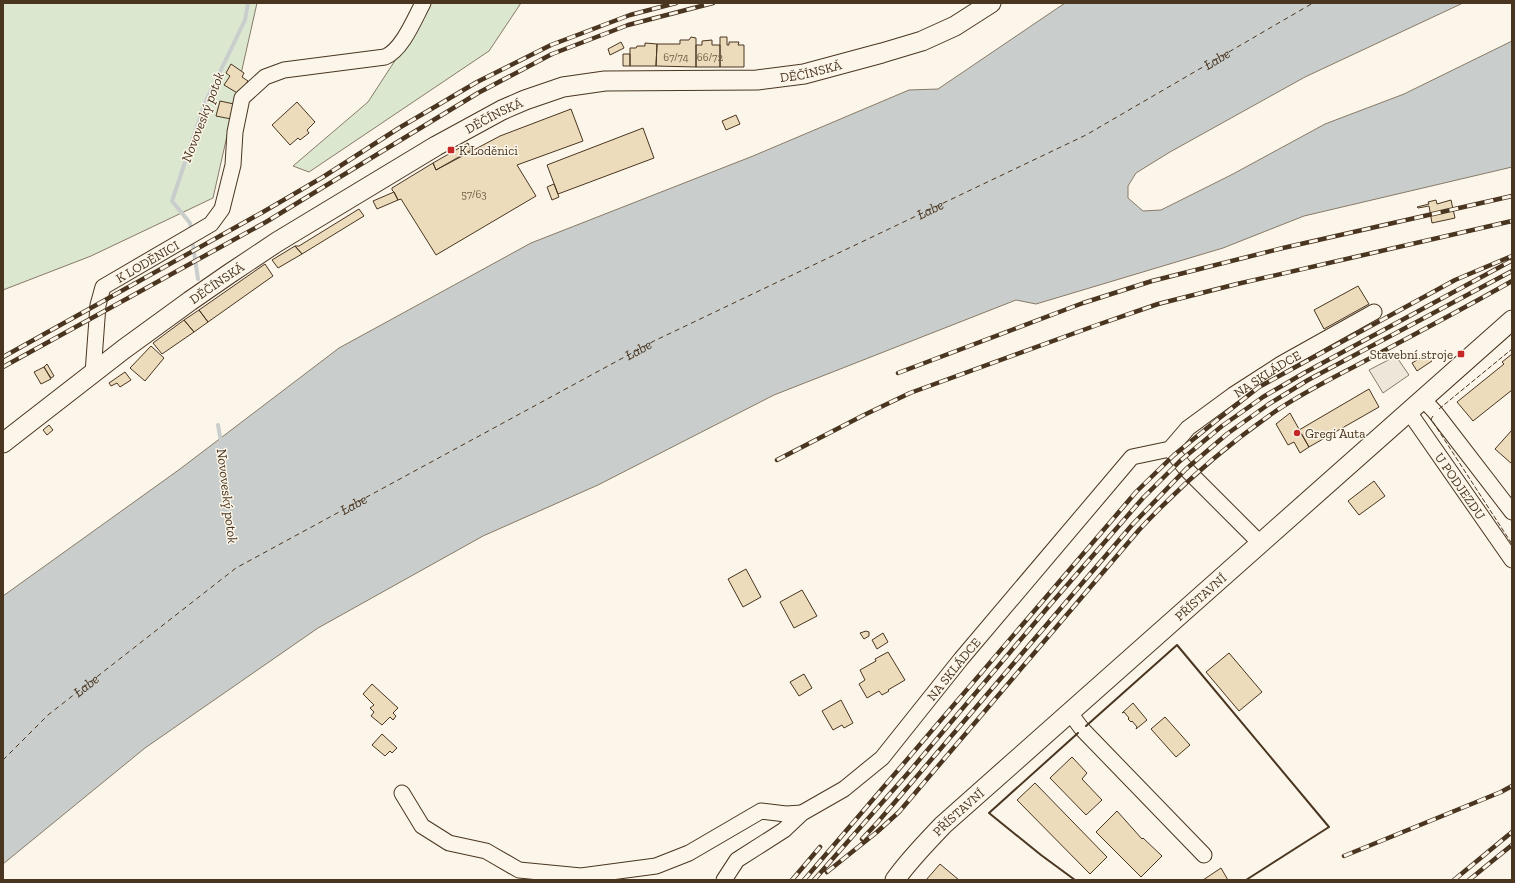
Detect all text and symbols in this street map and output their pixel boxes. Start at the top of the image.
water label: Labe [1201,45,1233,73]
house number: 67/74 [663,51,689,64]
house number: 66/72 [697,51,723,64]
street label: DĚČÍNSKÁ [779,57,844,85]
water label: Novoveský potok [178,69,228,165]
street label: DĚČÍNSKÁ [462,94,525,136]
place label: K Loděnici [459,143,518,158]
marker: K Loděnici [446,145,456,155]
house number: 57/63 [461,188,487,201]
water label: Labe [914,196,946,223]
street label: K LODĚNICI [113,237,181,285]
street label: DĚČÍNSKÁ [186,259,247,307]
water label: Labe [622,335,654,364]
street label: NA SKLÁDCE [1231,347,1304,400]
place label: Stavební stroje [1370,347,1453,363]
marker: Stavební stroje [1456,349,1466,359]
place label: Gregi Auta [1305,426,1366,441]
marker: Gregi Auta [1292,428,1302,438]
water label: Novoveský potok [213,448,241,544]
street label: U PODJEZDU [1432,450,1489,522]
water label: Labe [337,490,370,518]
street label: PŘÍSTAVNÍ [1171,570,1229,623]
street label: NA SKLÁDCE [924,634,984,703]
water label: Labe [70,670,102,700]
street label: PŘÍSTAVNÍ [929,785,987,839]

